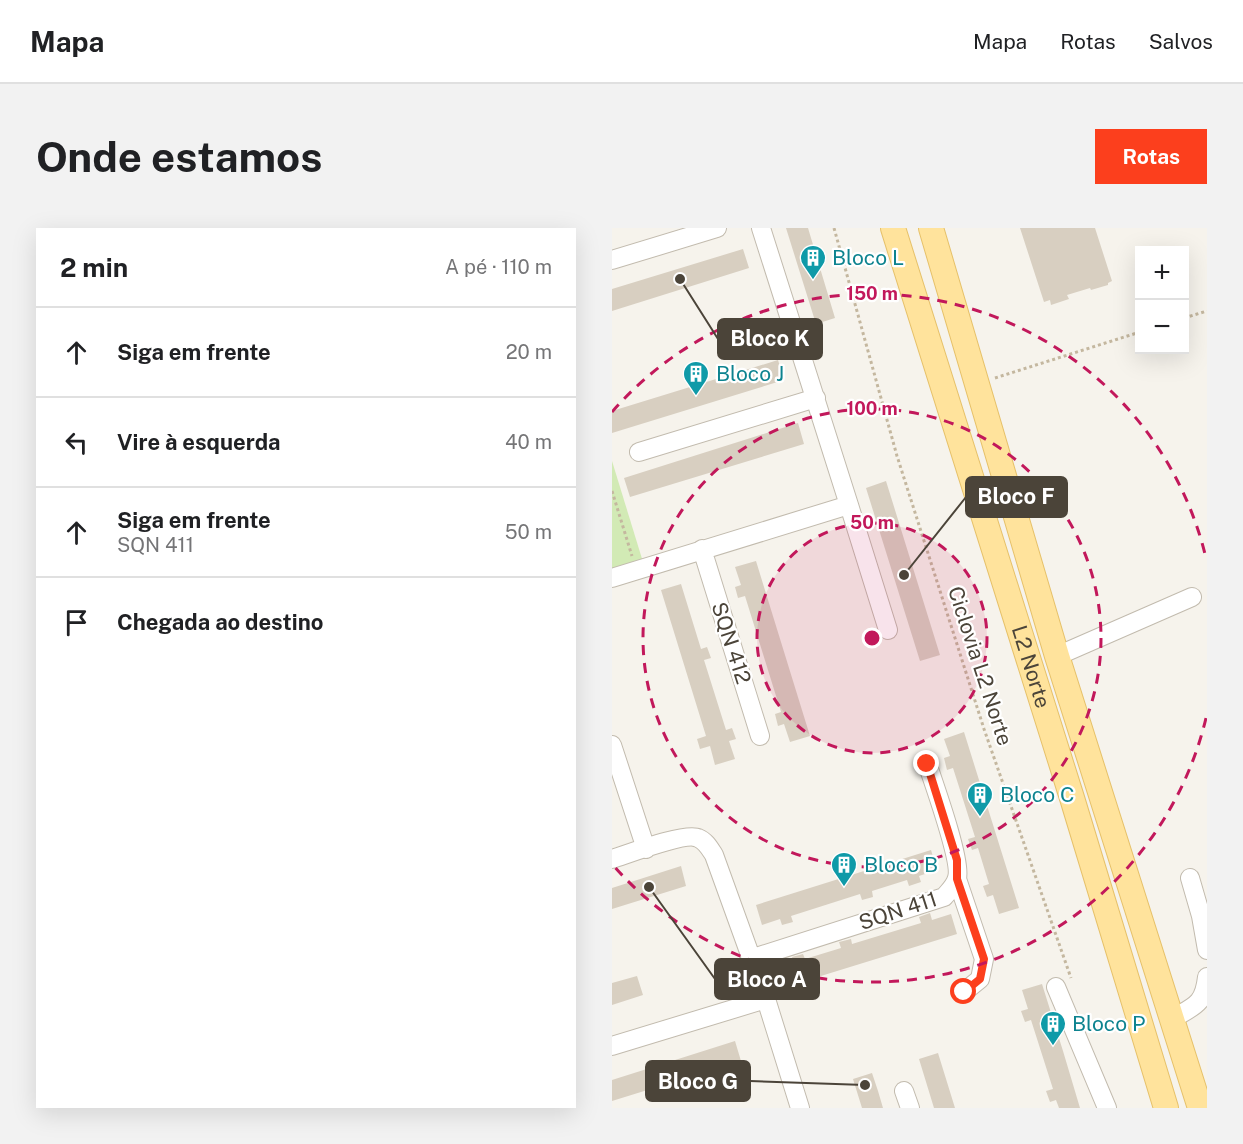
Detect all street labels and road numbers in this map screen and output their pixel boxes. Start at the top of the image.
street label: Ciclovia L2 Norte [943,583,1018,749]
street label: SQN 412 [706,599,756,687]
street label: L2 Norte [1007,622,1056,711]
street label: SQN 411 [856,886,940,935]

